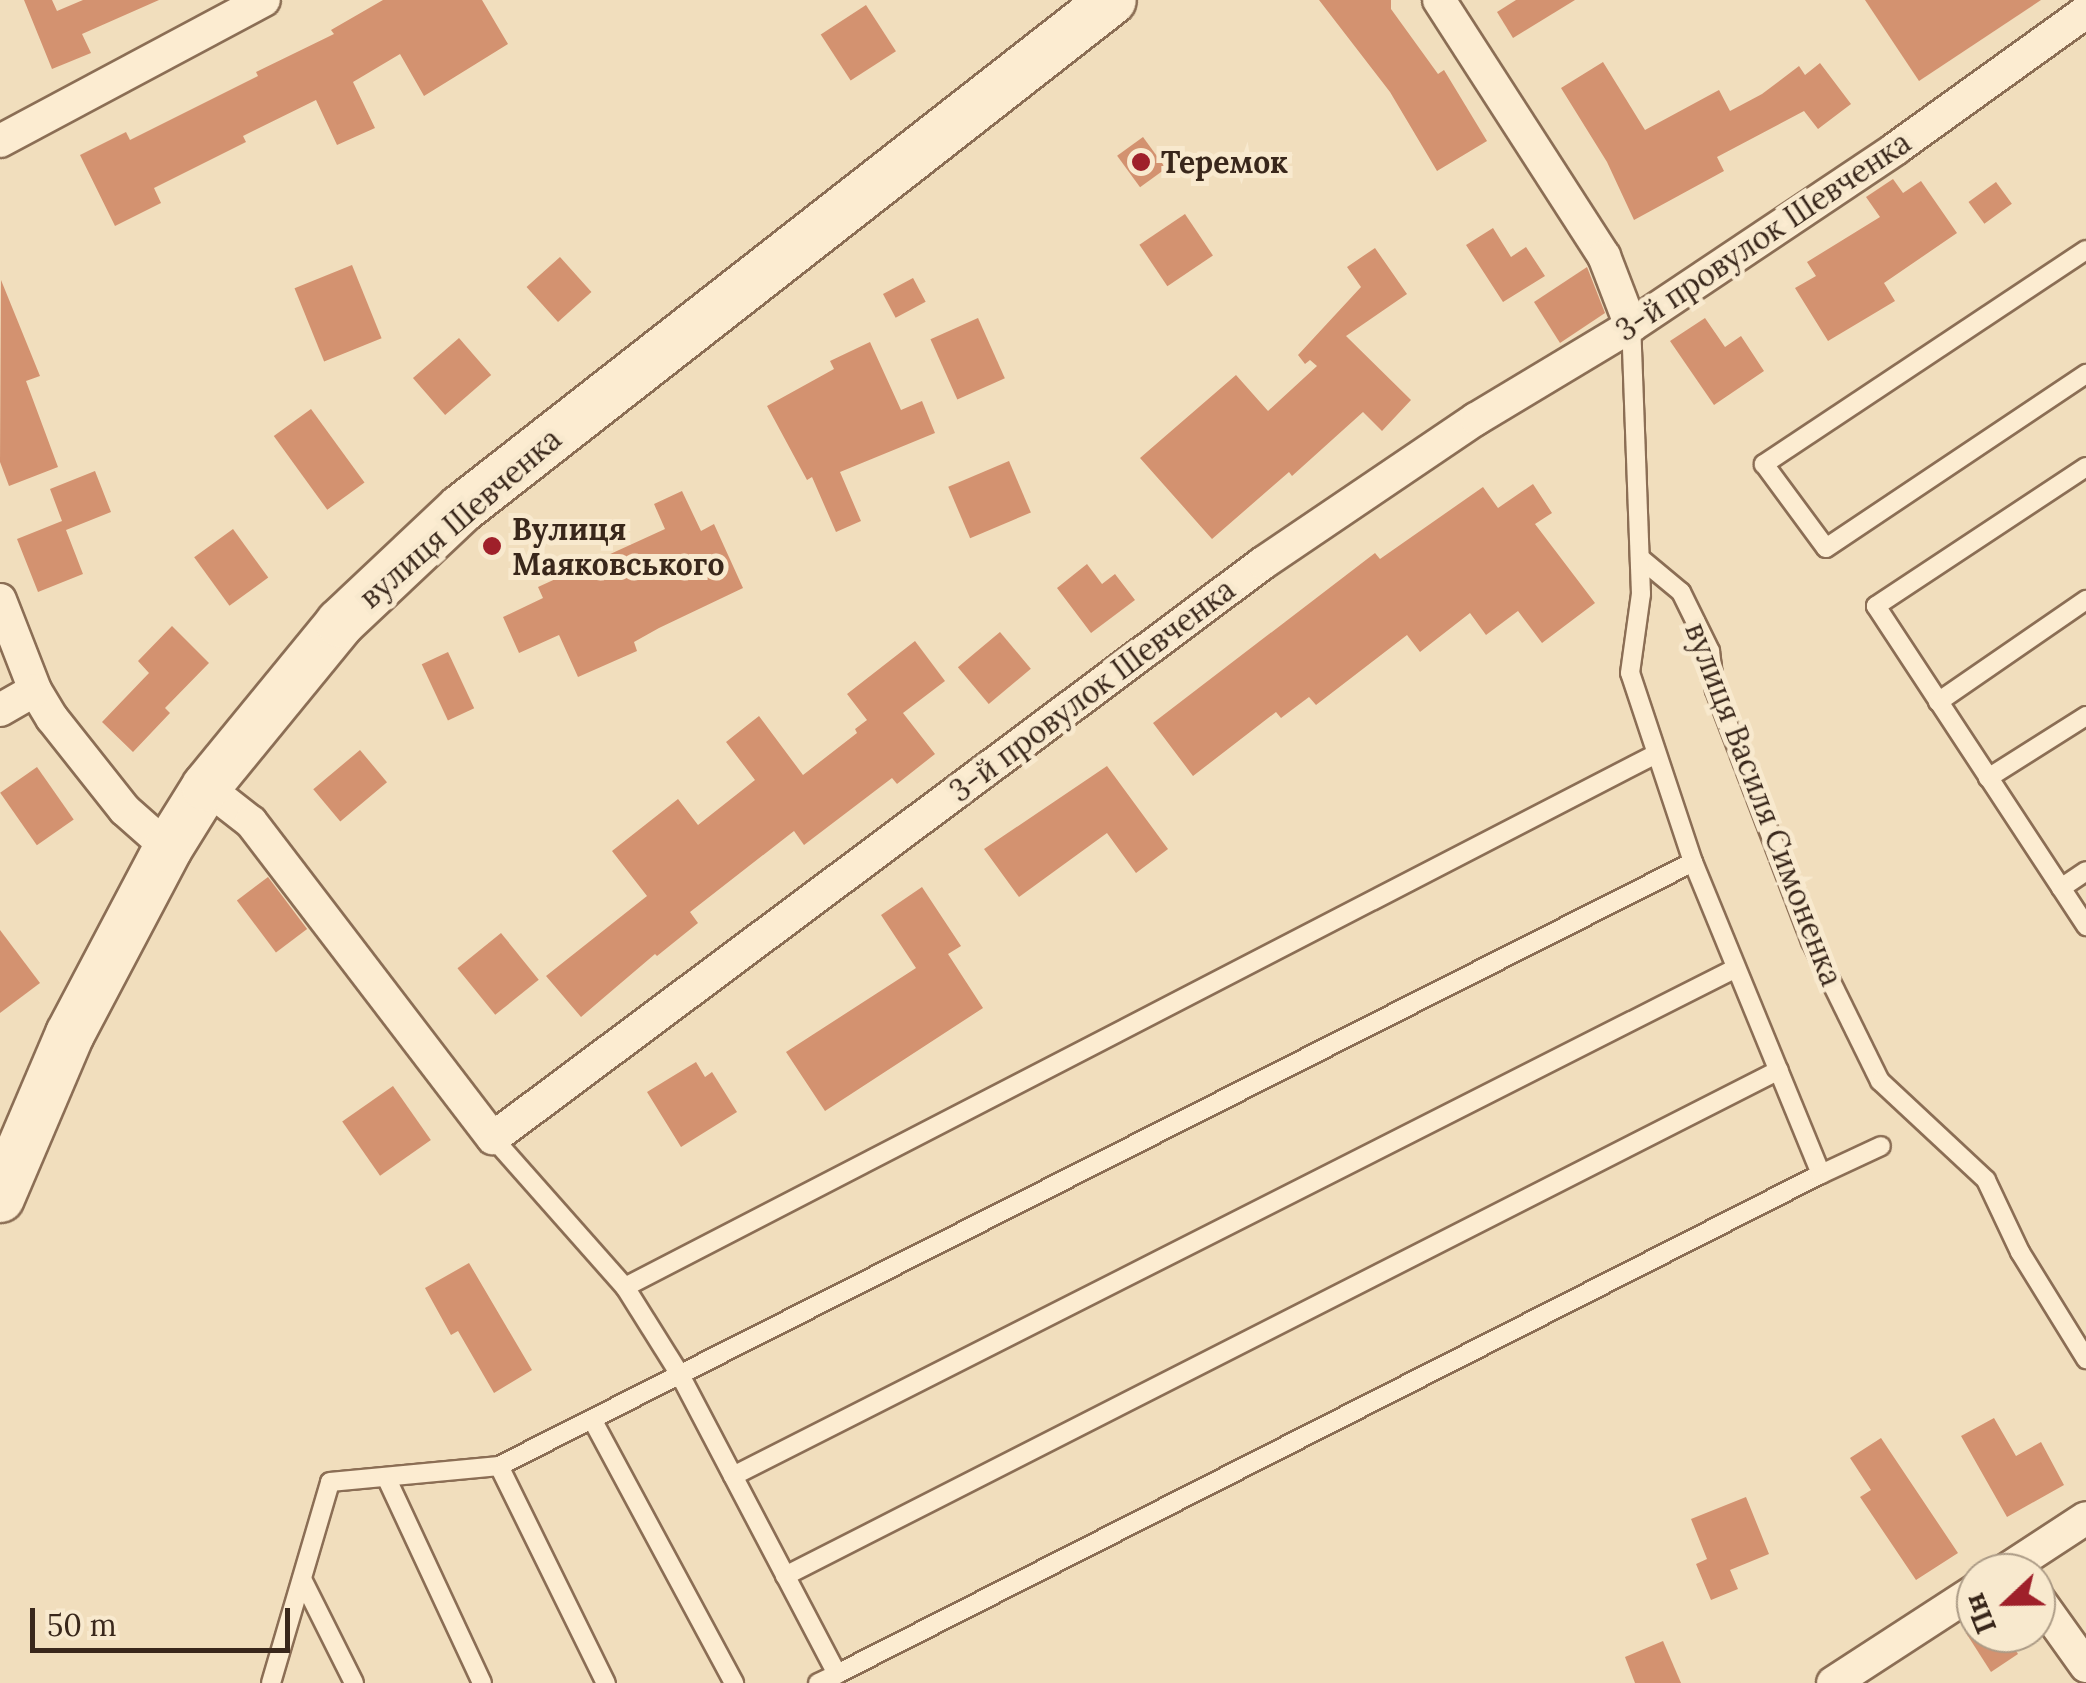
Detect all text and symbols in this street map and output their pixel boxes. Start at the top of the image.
street label: 3-й провулок Шевченка [1609,124,1917,348]
place label: Теремок [1161,144,1288,180]
marker: Теремок [1130,151,1152,173]
street label: вулиця Шевченка [352,421,568,615]
place label: Вулиця Маяковського [512,511,725,582]
marker: Вулиця Маяковського [481,535,503,557]
street label: 3-й провулок Шевченка [942,571,1242,809]
street label: вулиця Василя Симоненка [1678,617,1850,991]
north arrow [1956,1553,2056,1653]
scale bar [35,1588,295,1650]
text: Пн [1956,1588,2004,1639]
text: 50 m [47,1606,117,1644]

